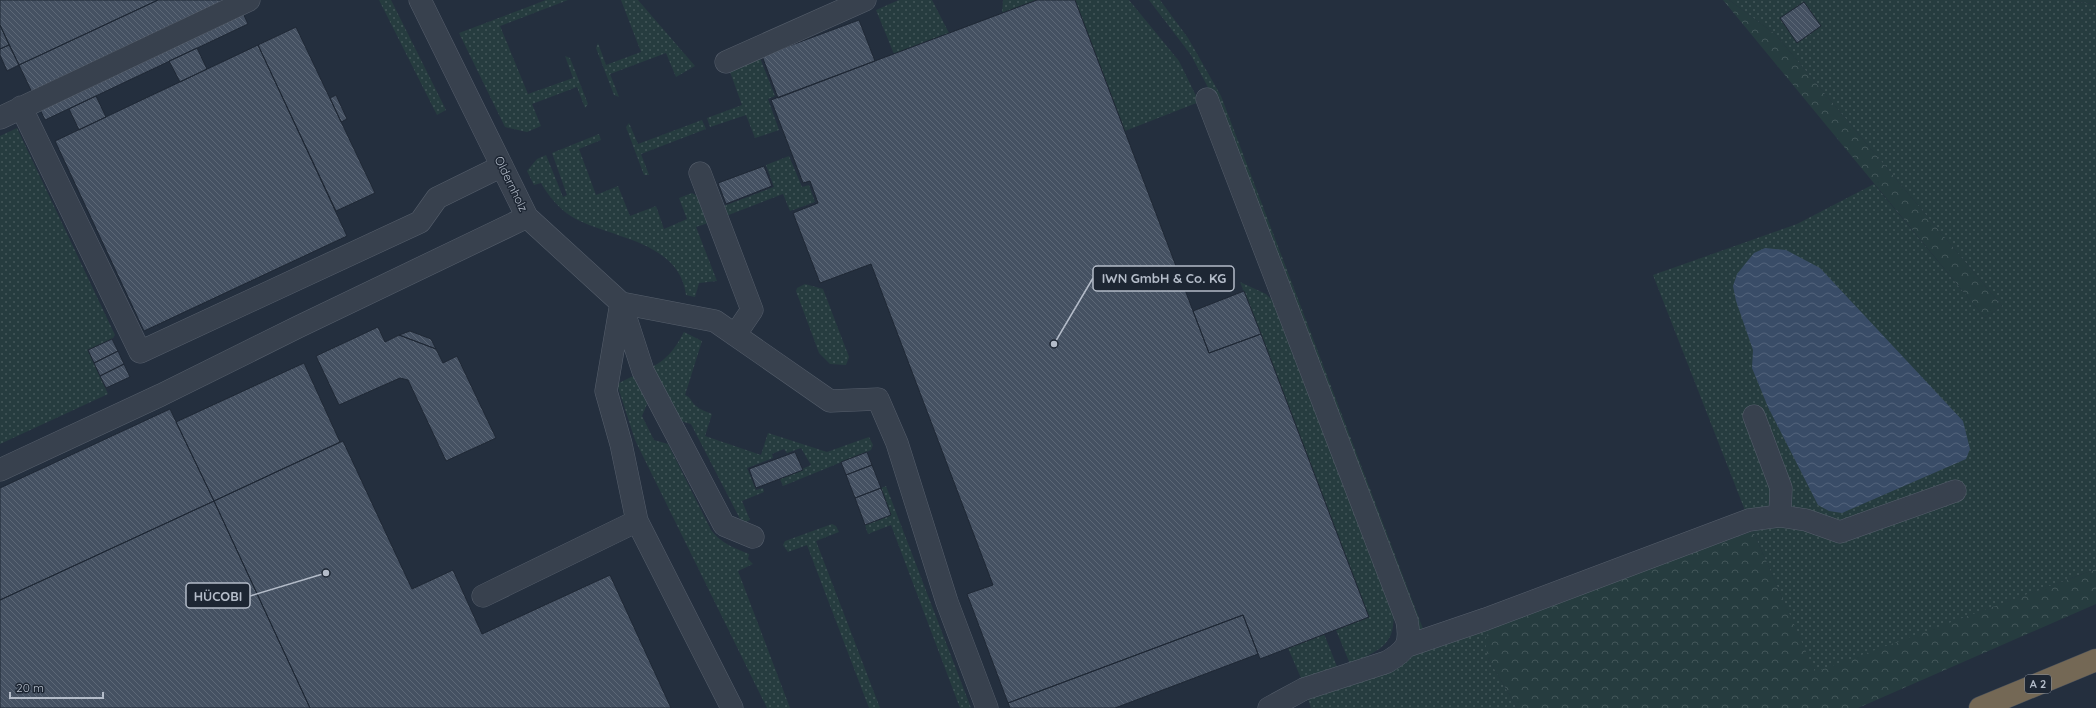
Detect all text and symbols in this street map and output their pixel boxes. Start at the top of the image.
street label: Oldernholz [492,154,531,214]
callout: IWN GmbH & Co. KG [1093,266,1234,291]
text: IWN GmbH & Co. KG [1102,270,1226,286]
callout: HÜCOBI [186,583,250,608]
text: HÜCOBI [194,588,242,604]
scale bar [10,674,103,700]
road number: A 2 [2025,675,2051,693]
text: 20 m [16,680,44,695]

